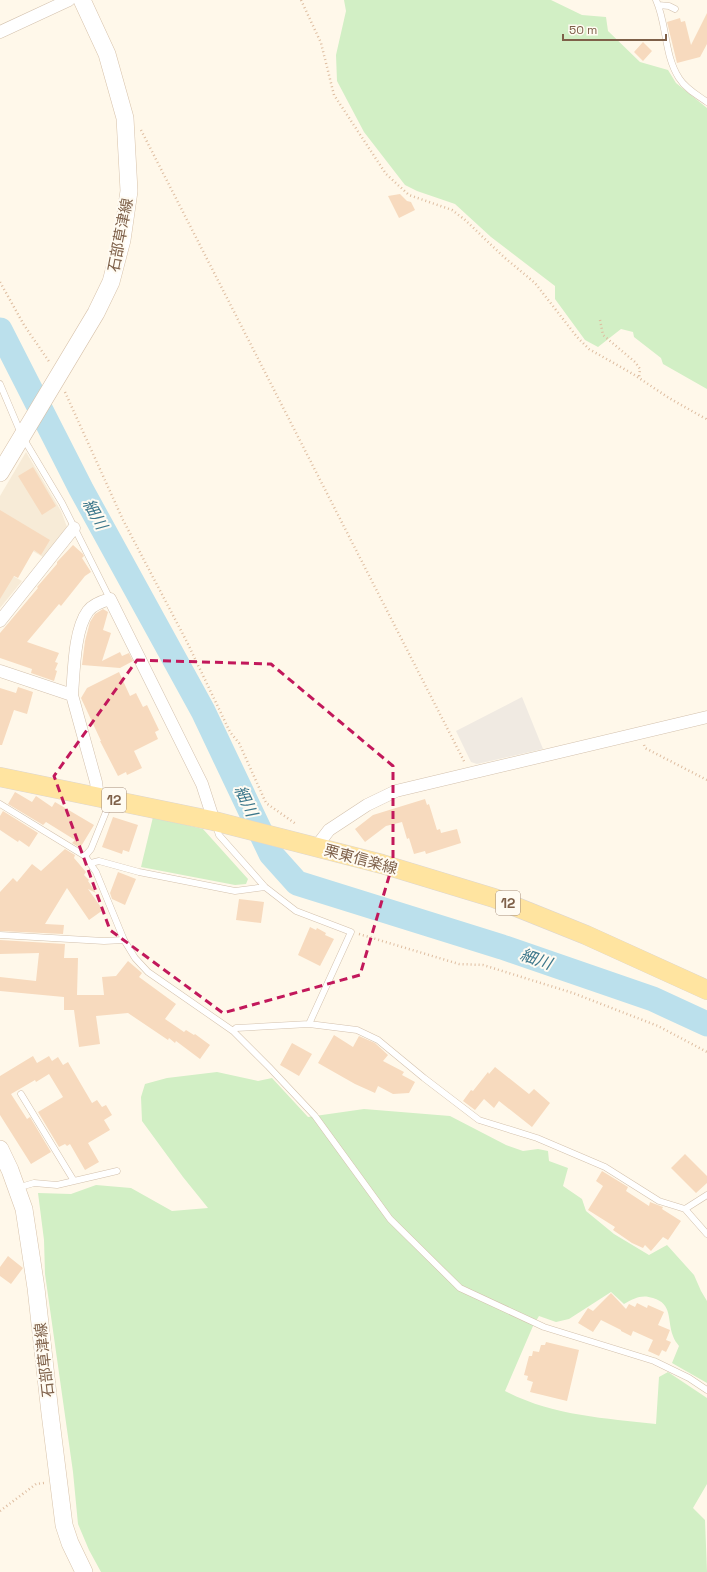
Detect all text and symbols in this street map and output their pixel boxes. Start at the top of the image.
scale bar [563,16,666,42]
text: 50 m [569,22,597,38]
street label: 石部草津線 [104,196,136,274]
water label: 細川 [78,495,113,535]
water label: 細川 [230,782,263,822]
road number: 12 [102,788,126,812]
street label: 栗東信楽線 [322,840,400,878]
road number: 12 [496,891,520,915]
water label: 細川 [517,944,556,975]
street label: 石部草津線 [31,1322,57,1398]

